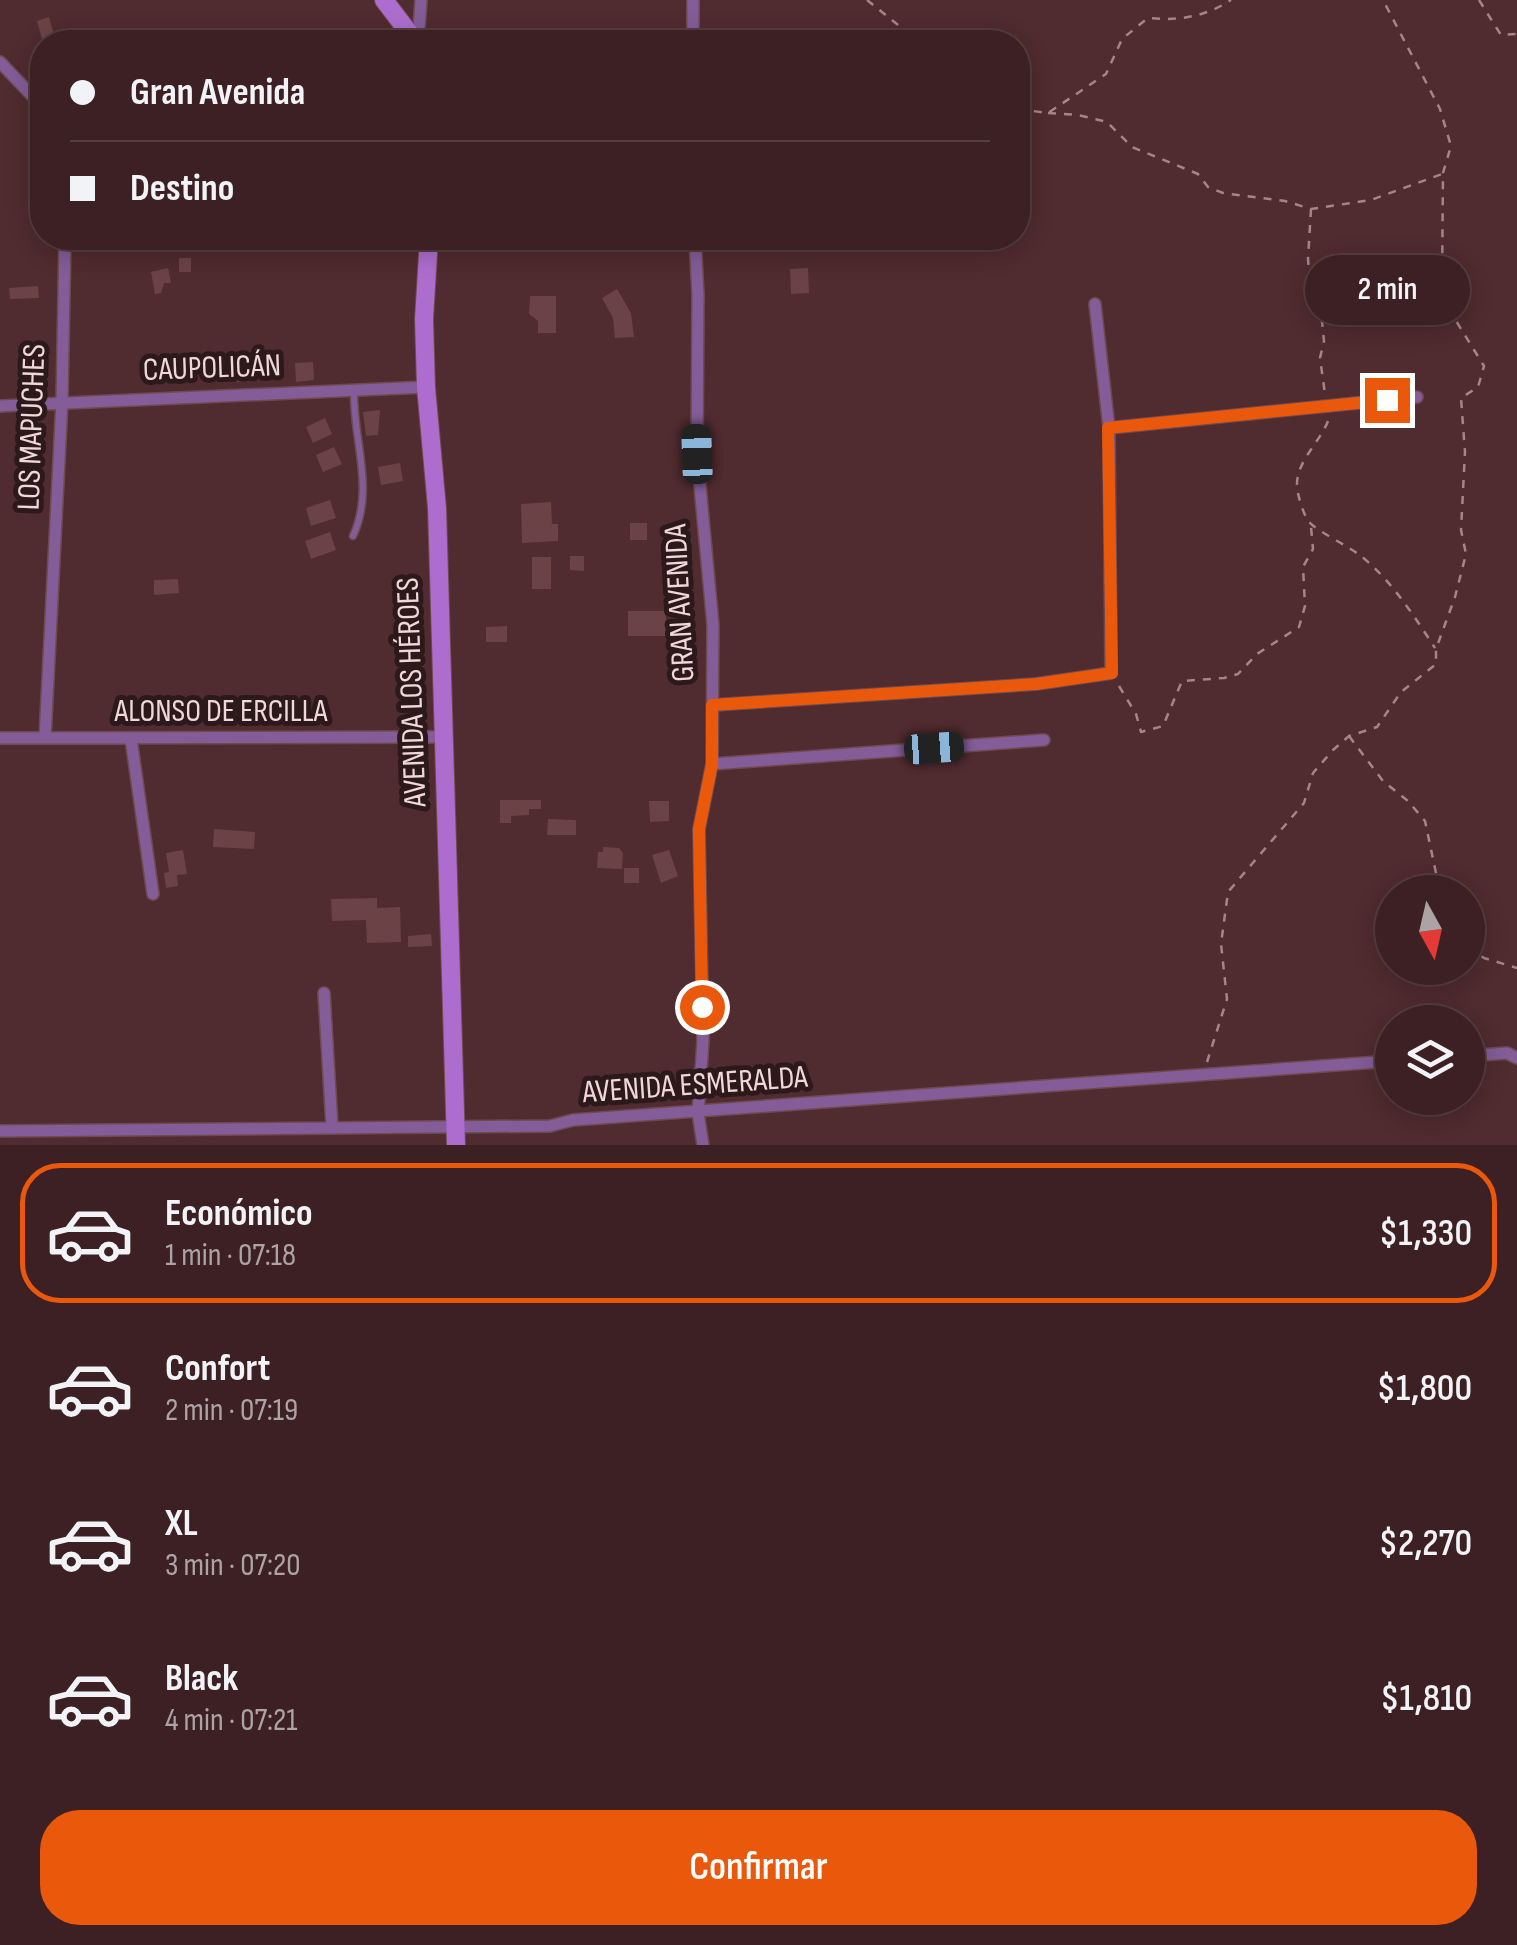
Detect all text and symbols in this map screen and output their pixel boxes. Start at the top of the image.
text: Gran Avenida [130,70,305,115]
text: Destino [130,166,234,211]
callout: 2 min [1304,255,1470,325]
text: 2 min [1358,270,1417,309]
street label: LOS MAPUCHES [10,343,54,511]
street label: CAUPOLICÁN [142,346,282,390]
route end [1365,378,1410,423]
car [681,423,713,485]
street label: GRAN AVENIDA [656,523,704,683]
street label: AVENIDA LOS HÉROES [389,577,436,808]
street label: ALONSO DE ERCILLA [113,692,328,731]
car [903,731,965,765]
north arrow [1375,875,1485,985]
map controls [1375,875,1485,1115]
route start [680,985,725,1030]
button: layers [1375,1005,1485,1115]
street label: AVENIDA ESMERALDA [580,1058,809,1112]
icon: car [45,1188,135,1278]
text: Económico [165,1191,313,1236]
text: $1,330 [1379,1211,1472,1256]
text: 1 min · 07:18 [165,1236,296,1275]
icon: car [45,1343,135,1433]
text: Confort [165,1346,270,1391]
text: $1,800 [1377,1366,1472,1411]
text: 2 min · 07:19 [165,1391,298,1430]
icon: car [45,1498,135,1588]
text: XL [165,1501,198,1546]
text: $2,270 [1379,1521,1472,1566]
text: 3 min · 07:20 [165,1546,301,1585]
icon: car [45,1653,135,1743]
text: Black [165,1656,238,1701]
text: $1,810 [1380,1676,1472,1721]
text: 4 min · 07:21 [165,1701,298,1740]
button: Confirmar [40,1810,1477,1925]

